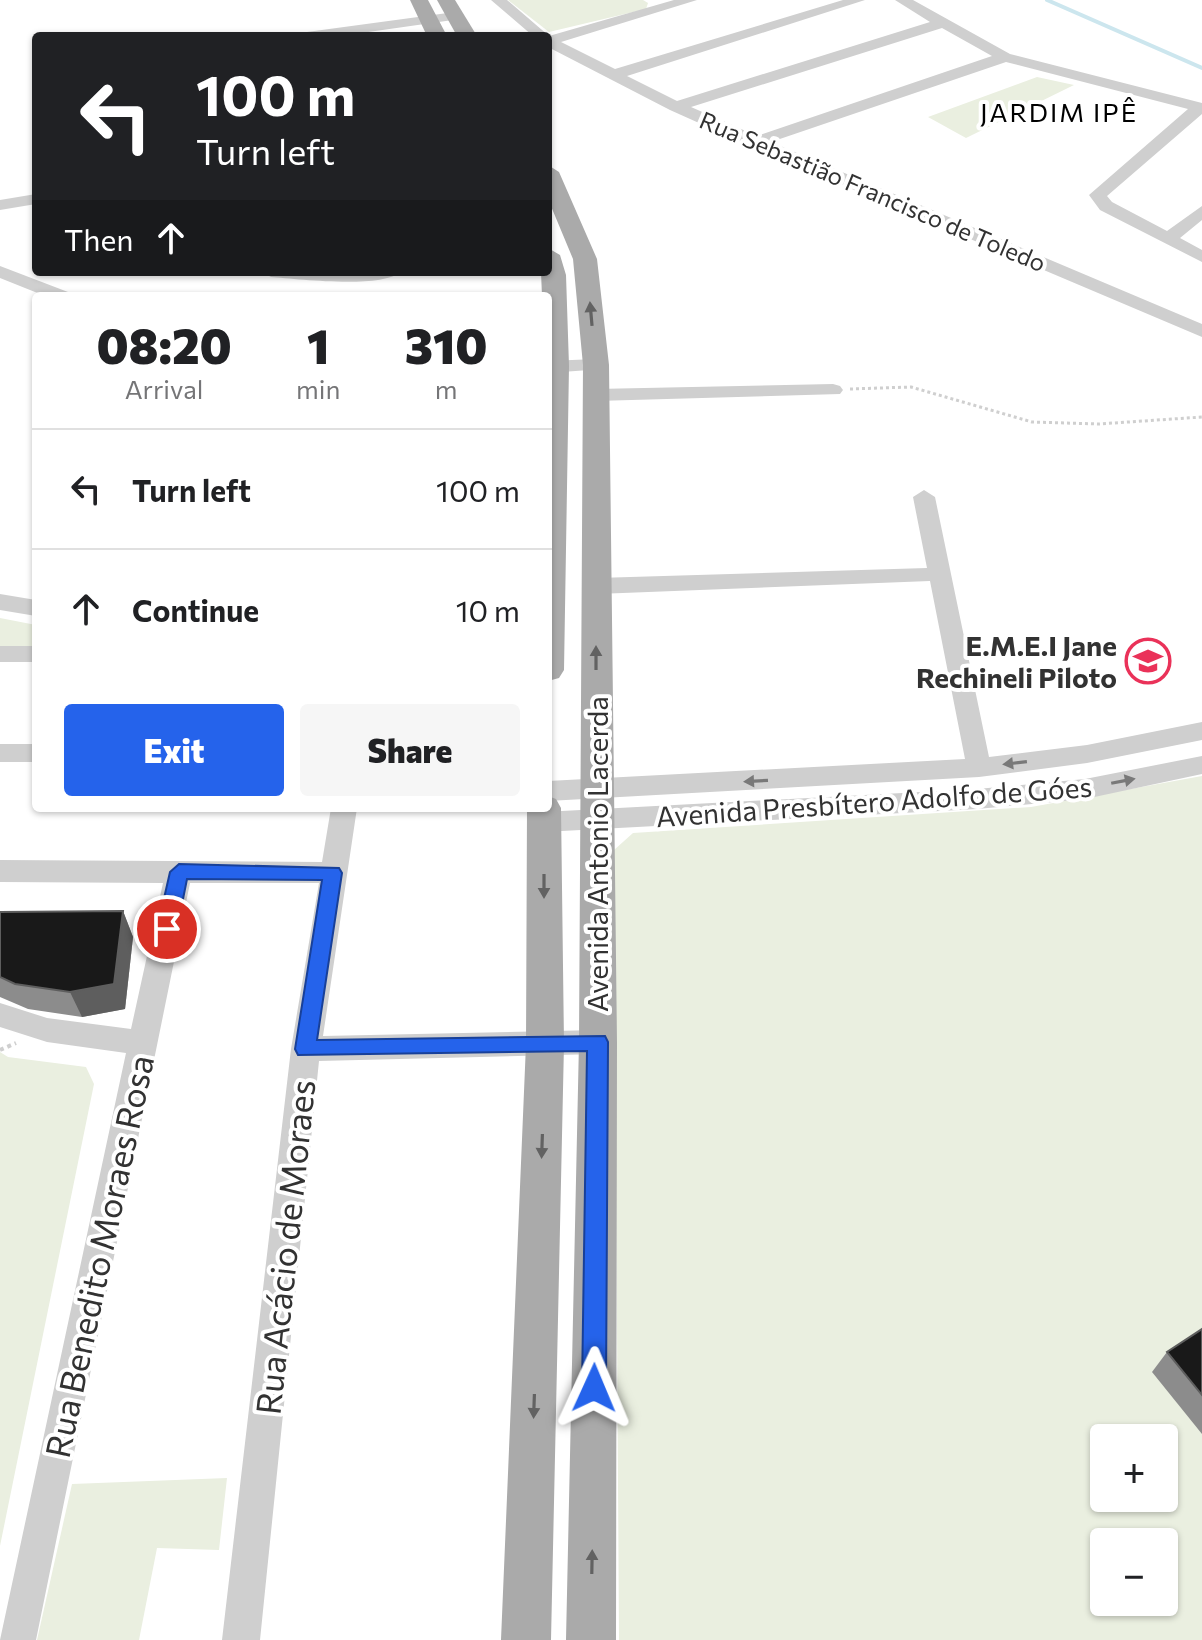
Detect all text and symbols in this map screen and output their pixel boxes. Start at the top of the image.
text: 100 m [196,59,355,128]
icon: left [64,64,168,168]
district label: JARDIM IPÊ [980,96,1138,127]
street label: Rua Sebastião Francisco de Toledo [696,105,1050,277]
text: Turn left [196,128,335,172]
icon: ahead [149,216,193,260]
text: Then [64,220,133,257]
one-way arrow [584,301,597,326]
text: 08:20 [96,315,232,374]
text: 1 [307,315,329,374]
text: 310 [405,315,488,374]
text: Arrival [125,373,203,404]
text: min [296,373,340,404]
text: m [435,373,457,404]
icon: left [64,467,108,511]
text: Turn left [132,471,251,508]
text: 100 m [436,471,520,508]
icon: ahead [64,587,108,631]
text: Continue [132,591,259,628]
text: 10 m [456,591,520,628]
place label: E.M.E.I Jane Rechineli Piloto [916,628,1117,694]
school or university icon: E.M.E.I Jane Rechineli Piloto [1124,637,1172,685]
one-way arrow [590,645,603,670]
street label: Avenida Antonio Lacerda [580,696,614,1012]
button: Exit [64,704,284,796]
button: Share [300,704,520,796]
one-way arrow [1002,757,1027,770]
street label: Avenida Presbítero Adolfo de Góes [655,769,1093,833]
one-way arrow [743,775,768,788]
one-way arrow [1111,775,1136,787]
one-way arrow [538,874,550,899]
pin [133,895,201,963]
icon: arrive [145,907,189,951]
street label: Rua Benedito Moraes Rosa [35,1051,161,1461]
street label: Rua Acácio de Moraes [246,1077,322,1417]
one-way arrow [535,1134,548,1159]
position arrow [552,1346,636,1430]
one-way arrow [527,1394,540,1419]
map controls [1090,1424,1178,1616]
button: + [1090,1424,1178,1512]
button: − [1090,1528,1178,1616]
one-way arrow [586,1549,598,1574]

